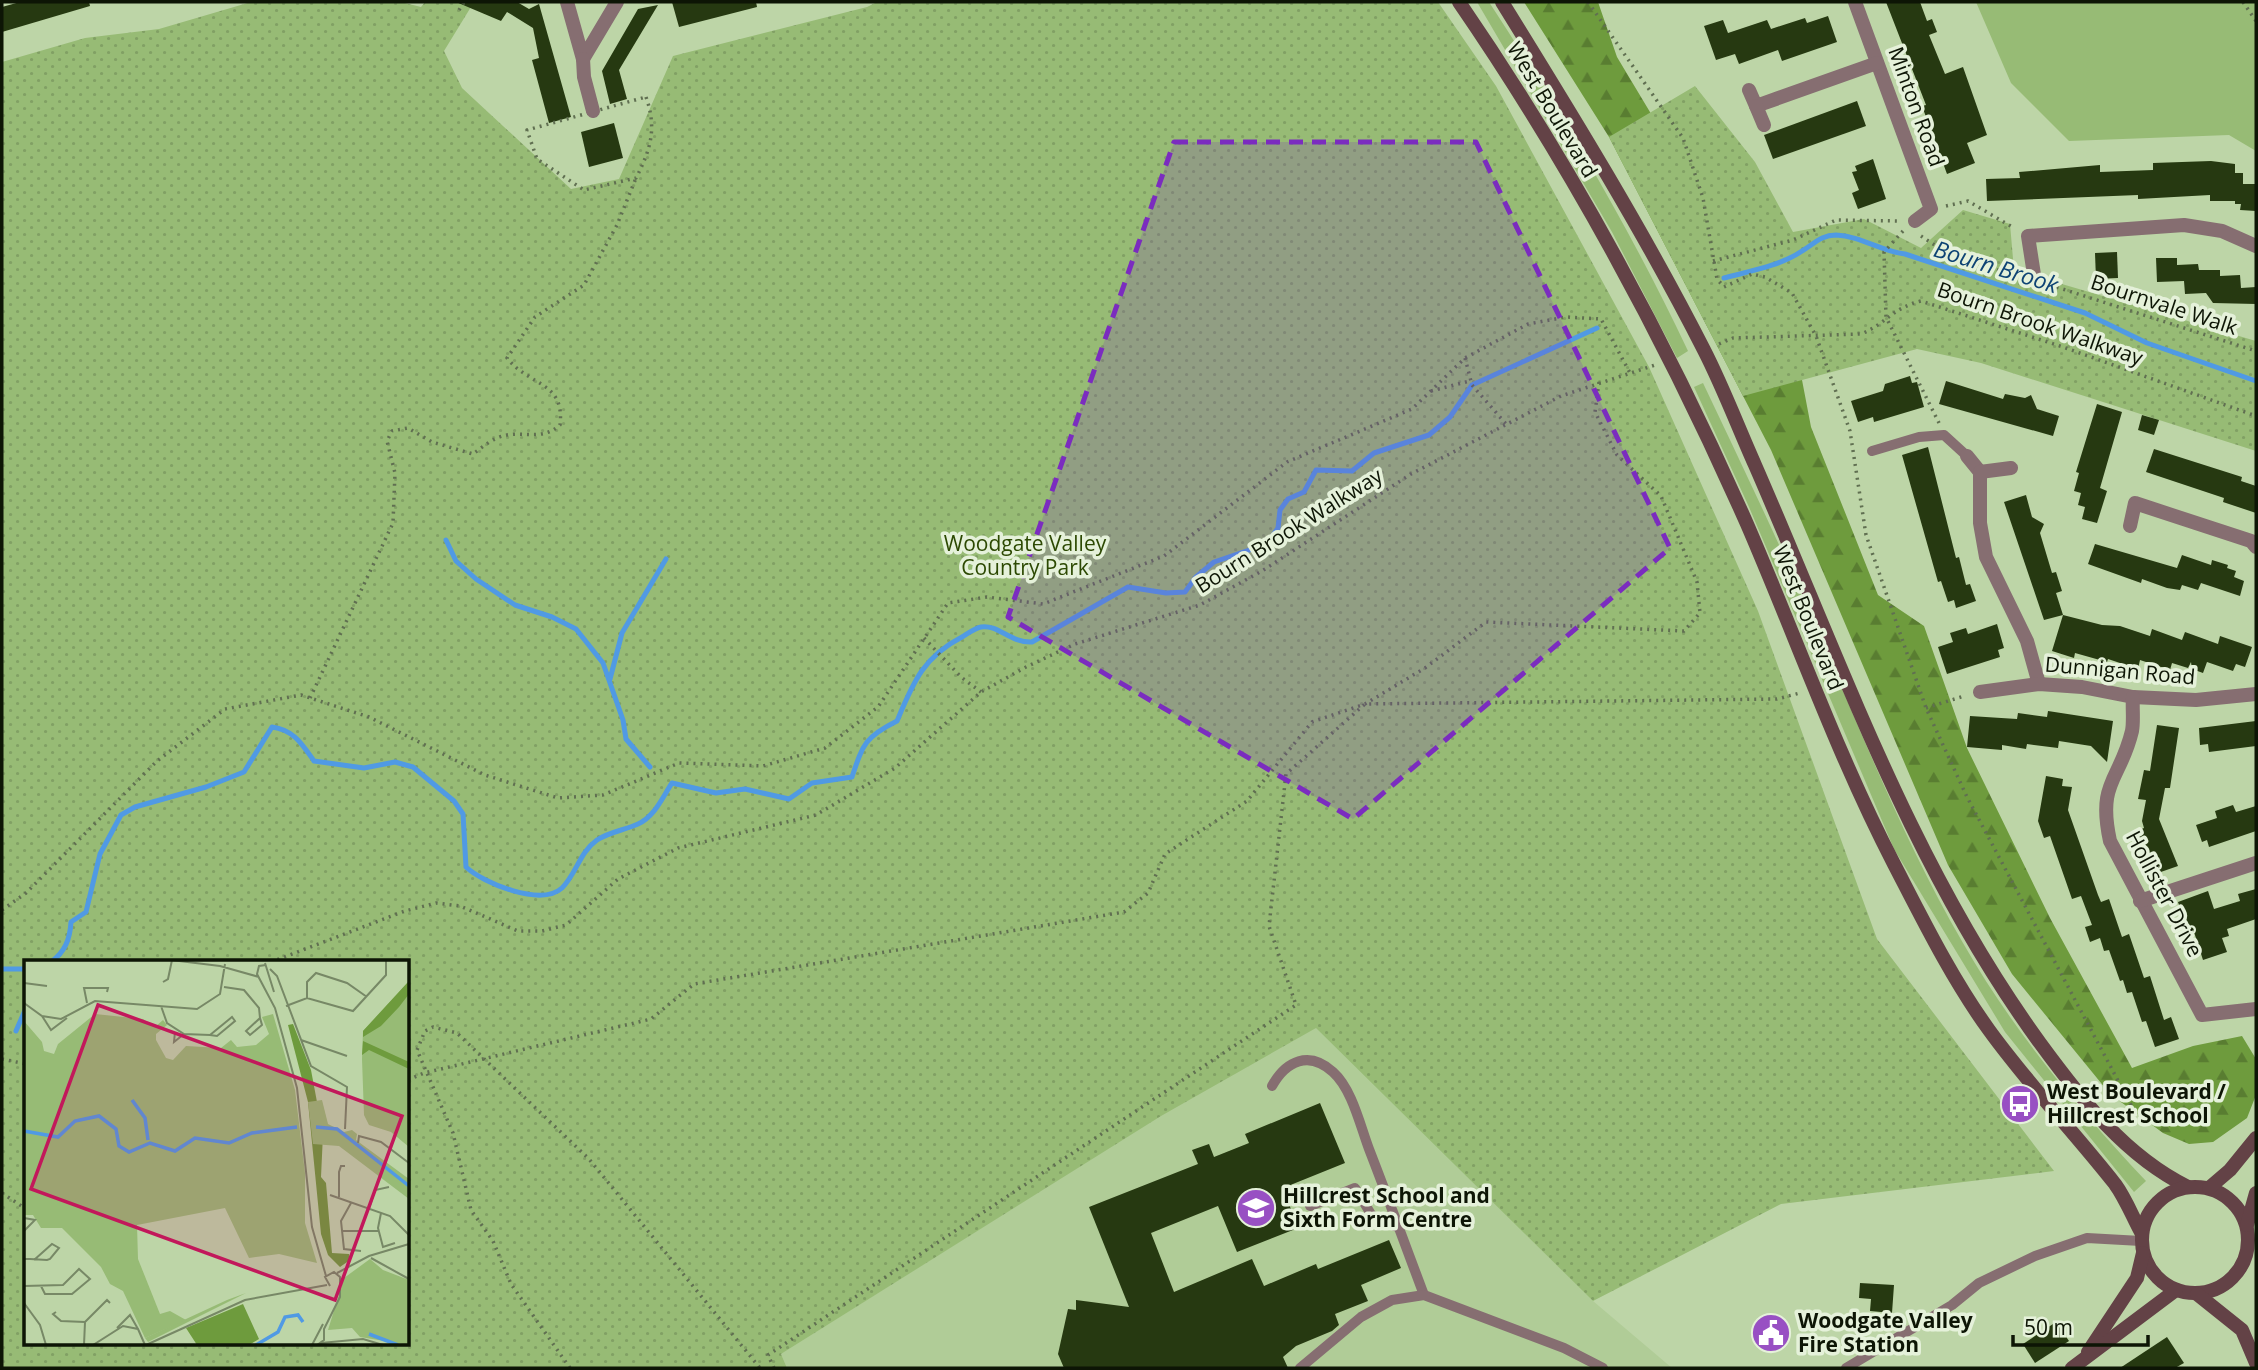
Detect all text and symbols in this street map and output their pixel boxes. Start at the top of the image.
street label: West Boulevard [1501,36,1604,183]
street label: Minton Road [1882,43,1952,170]
water label: Bourn Brook [1930,232,2063,300]
street label: Bournvale Walk [2087,267,2241,341]
street label: Bourn Brook Walkway [1934,275,2147,372]
street label: Bourn Brook Walkway [1190,461,1388,599]
park label: Woodgate Valley Country Park [944,529,1107,581]
street label: West Boulevard [1767,541,1851,694]
street label: Dunnigan Road [2044,649,2196,691]
street label: Hollister Drive [2120,826,2210,961]
inset map [24,960,410,1346]
place label: West Boulevard / Hillcrest School [2047,1077,2226,1129]
bus stop icon: West Boulevard / Hillcrest School [1999,1083,2041,1125]
place label: Hillcrest School and Sixth Form Centre [1283,1181,1490,1233]
school or university icon: Hillcrest School and Sixth Form Centre [1235,1187,1277,1229]
scale bar [2013,1304,2148,1348]
place label: Woodgate Valley Fire Station [1798,1306,1973,1358]
public building icon: Woodgate Valley Fire Station [1750,1312,1792,1354]
text: 50 m [2024,1313,2073,1341]

